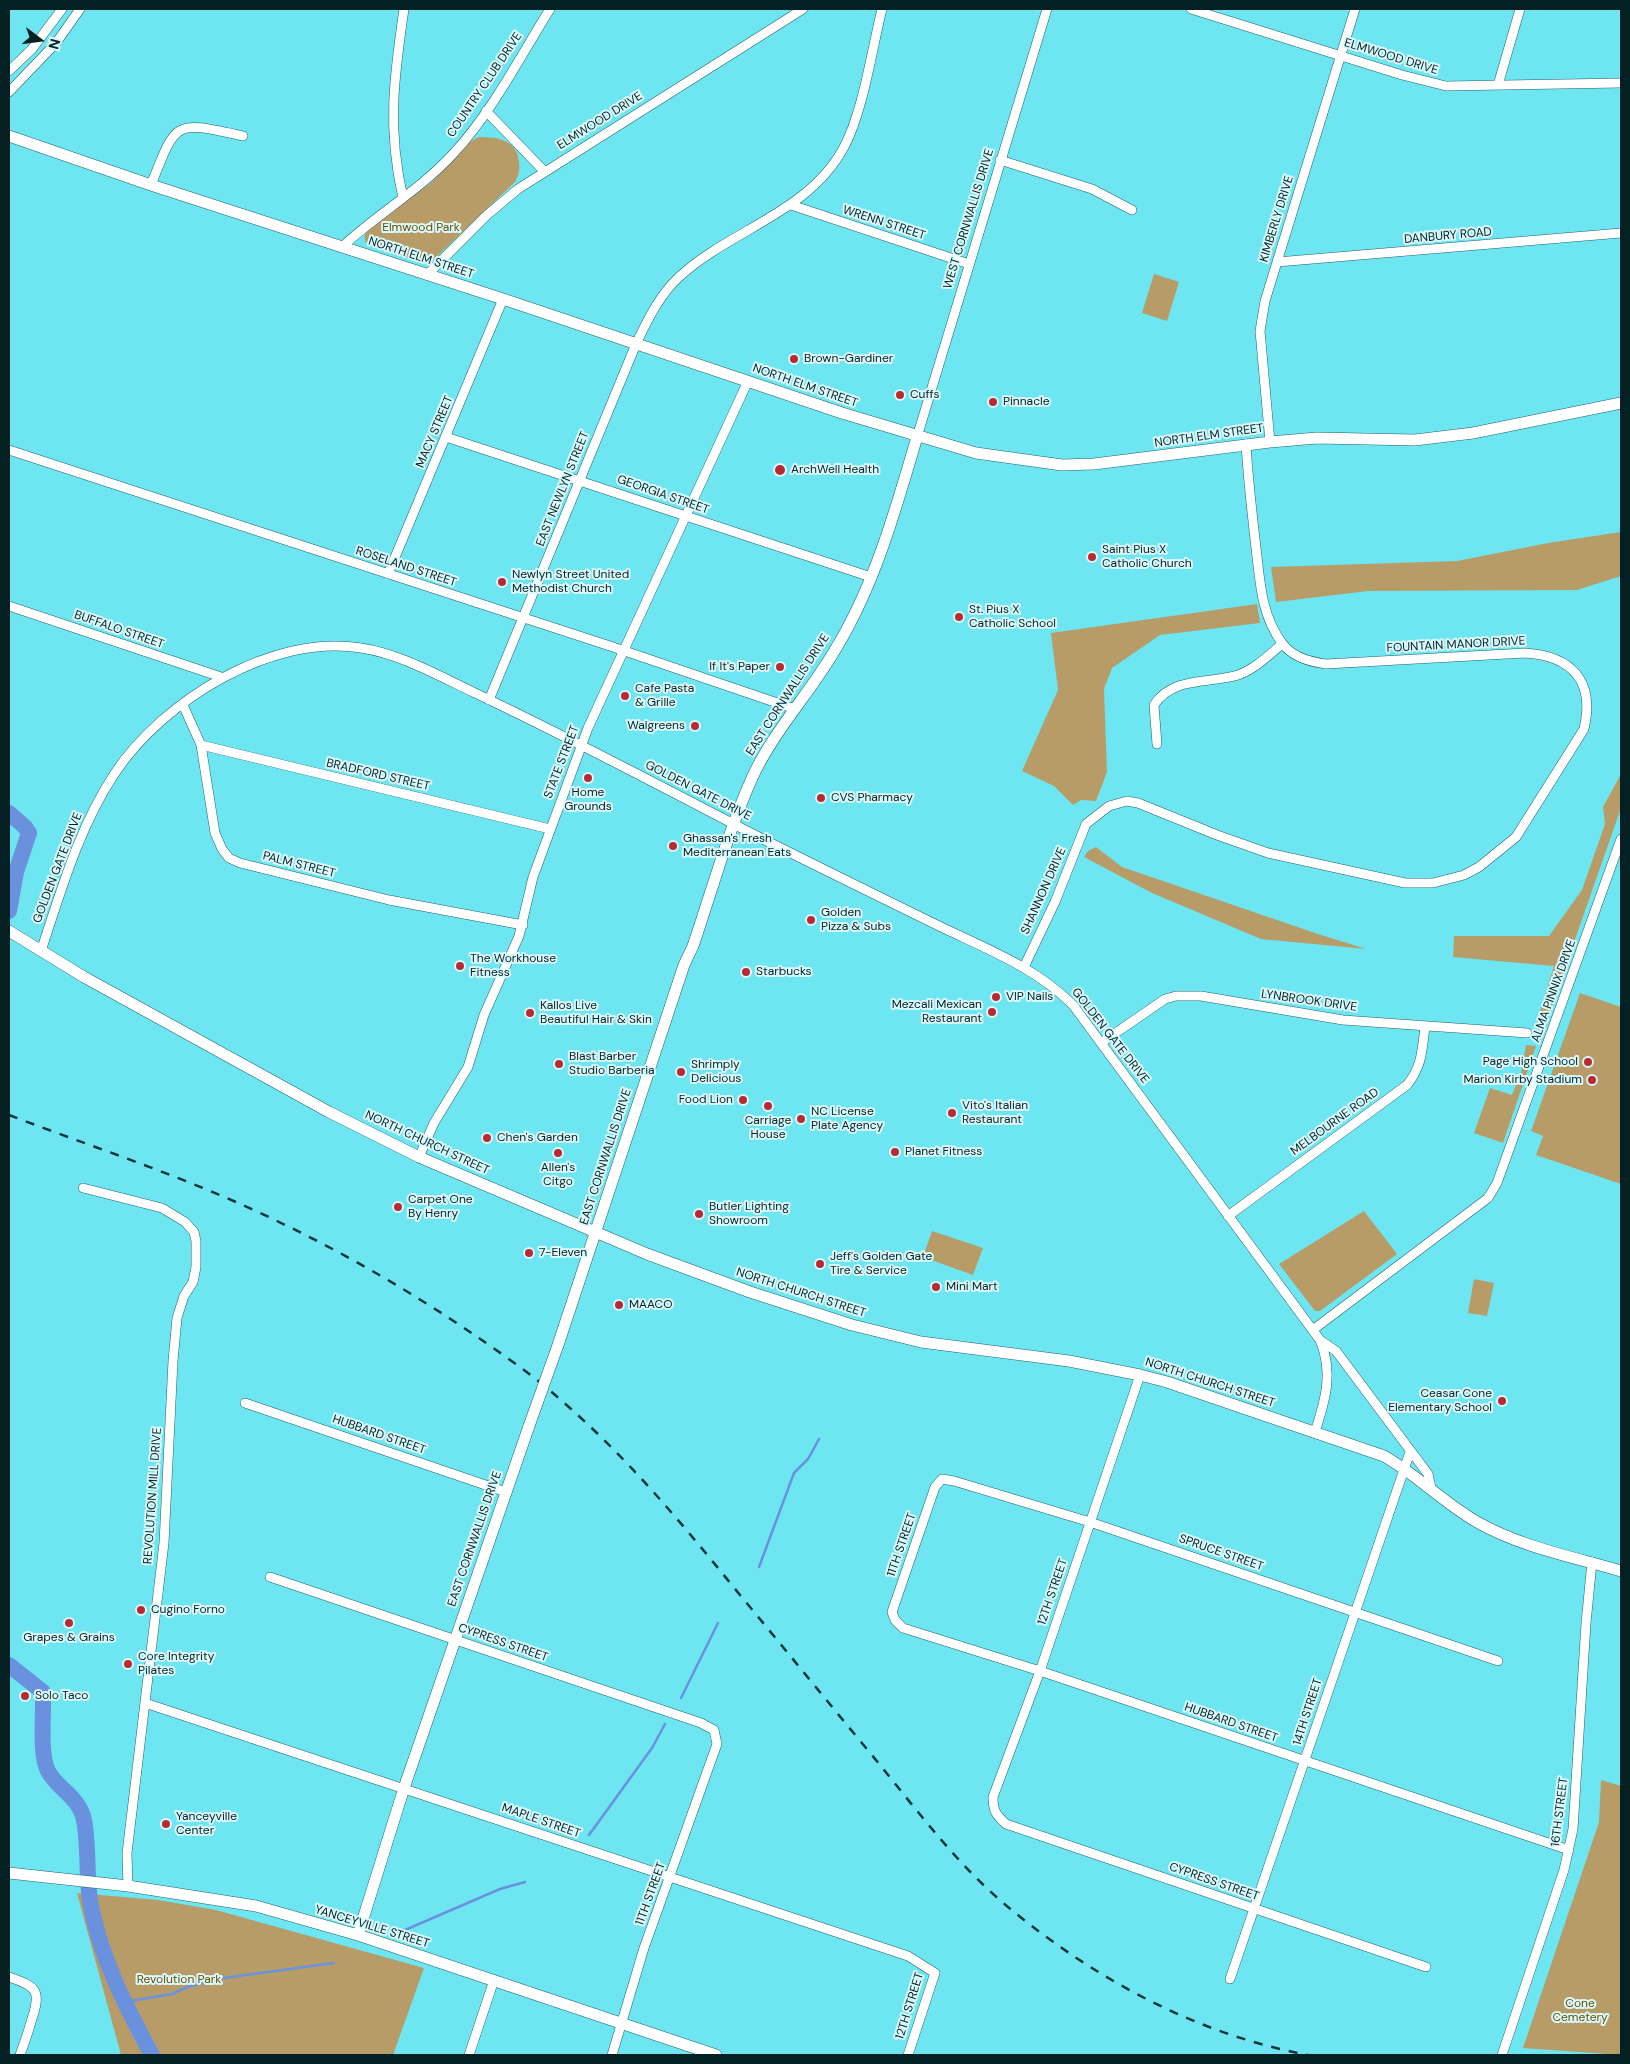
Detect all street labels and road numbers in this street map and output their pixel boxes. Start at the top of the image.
street label: COUNTRY CLUB DRIVE [444,30,526,140]
street label: ELMWOOD DRIVE [1342,36,1440,78]
street label: ELMWOOD DRIVE [555,89,645,153]
street label: WEST CORNWALLIS DRIVE [941,147,997,291]
street label: KIMBERLY DRIVE [1257,174,1297,264]
street label: WRENN STREET [841,203,927,243]
street label: DANBURY ROAD [1404,225,1492,247]
street label: NORTH ELM STREET [366,234,476,282]
street label: NORTH ELM STREET [751,361,859,411]
street label: MACY STREET [413,394,457,470]
street label: NORTH ELM STREET [1153,421,1265,451]
street label: EAST NEWLYN STREET [533,429,593,549]
street label: GEORGIA STREET [615,473,711,517]
street label: ROSELAND STREET [354,544,458,590]
street label: BUFFALO STREET [72,608,166,652]
street label: EAST CORNWALLIS DRIVE [743,631,833,759]
street label: FOUNTAIN MANOR DRIVE [1386,634,1526,656]
street label: STATE STREET [541,723,583,801]
street label: BRADFORD STREET [325,756,431,794]
street label: GOLDEN GATE DRIVE [643,758,753,824]
street label: GOLDEN GATE DRIVE [30,811,86,925]
street label: SHANNON DRIVE [1018,845,1070,937]
street label: PALM STREET [261,849,337,881]
street label: ALMA PINNIX DRIVE [1529,938,1579,1044]
street label: GOLDEN GATE DRIVE [1068,985,1152,1087]
street label: LYNBROOK DRIVE [1260,987,1358,1015]
street label: MELBOURNE ROAD [1288,1085,1382,1159]
street label: EAST CORNWALLIS DRIVE [577,1087,635,1227]
street label: NORTH CHURCH STREET [363,1108,491,1178]
street label: NORTH CHURCH STREET [734,1265,868,1321]
street label: NORTH CHURCH STREET [1143,1355,1277,1411]
street label: HUBBARD STREET [330,1412,428,1458]
street label: REVOLUTION MILL DRIVE [141,1427,165,1565]
street label: EAST CORNWALLIS DRIVE [445,1469,505,1609]
street label: 11TH STREET [884,1511,920,1579]
street label: SPRUCE STREET [1177,1532,1265,1574]
street label: 12TH STREET [1035,1557,1071,1627]
street label: CYPRESS STREET [456,1621,550,1665]
street label: 14TH STREET [1290,1677,1326,1747]
street label: HUBBARD STREET [1182,1700,1280,1746]
street label: 16TH STREET [1549,1776,1571,1848]
street label: MAPLE STREET [500,1801,582,1841]
street label: 11TH STREET [633,1860,669,1928]
street label: CYPRESS STREET [1167,1860,1261,1904]
street label: YANCEYVILLE STREET [313,1903,431,1951]
street label: 12TH STREET [893,1971,927,2041]

